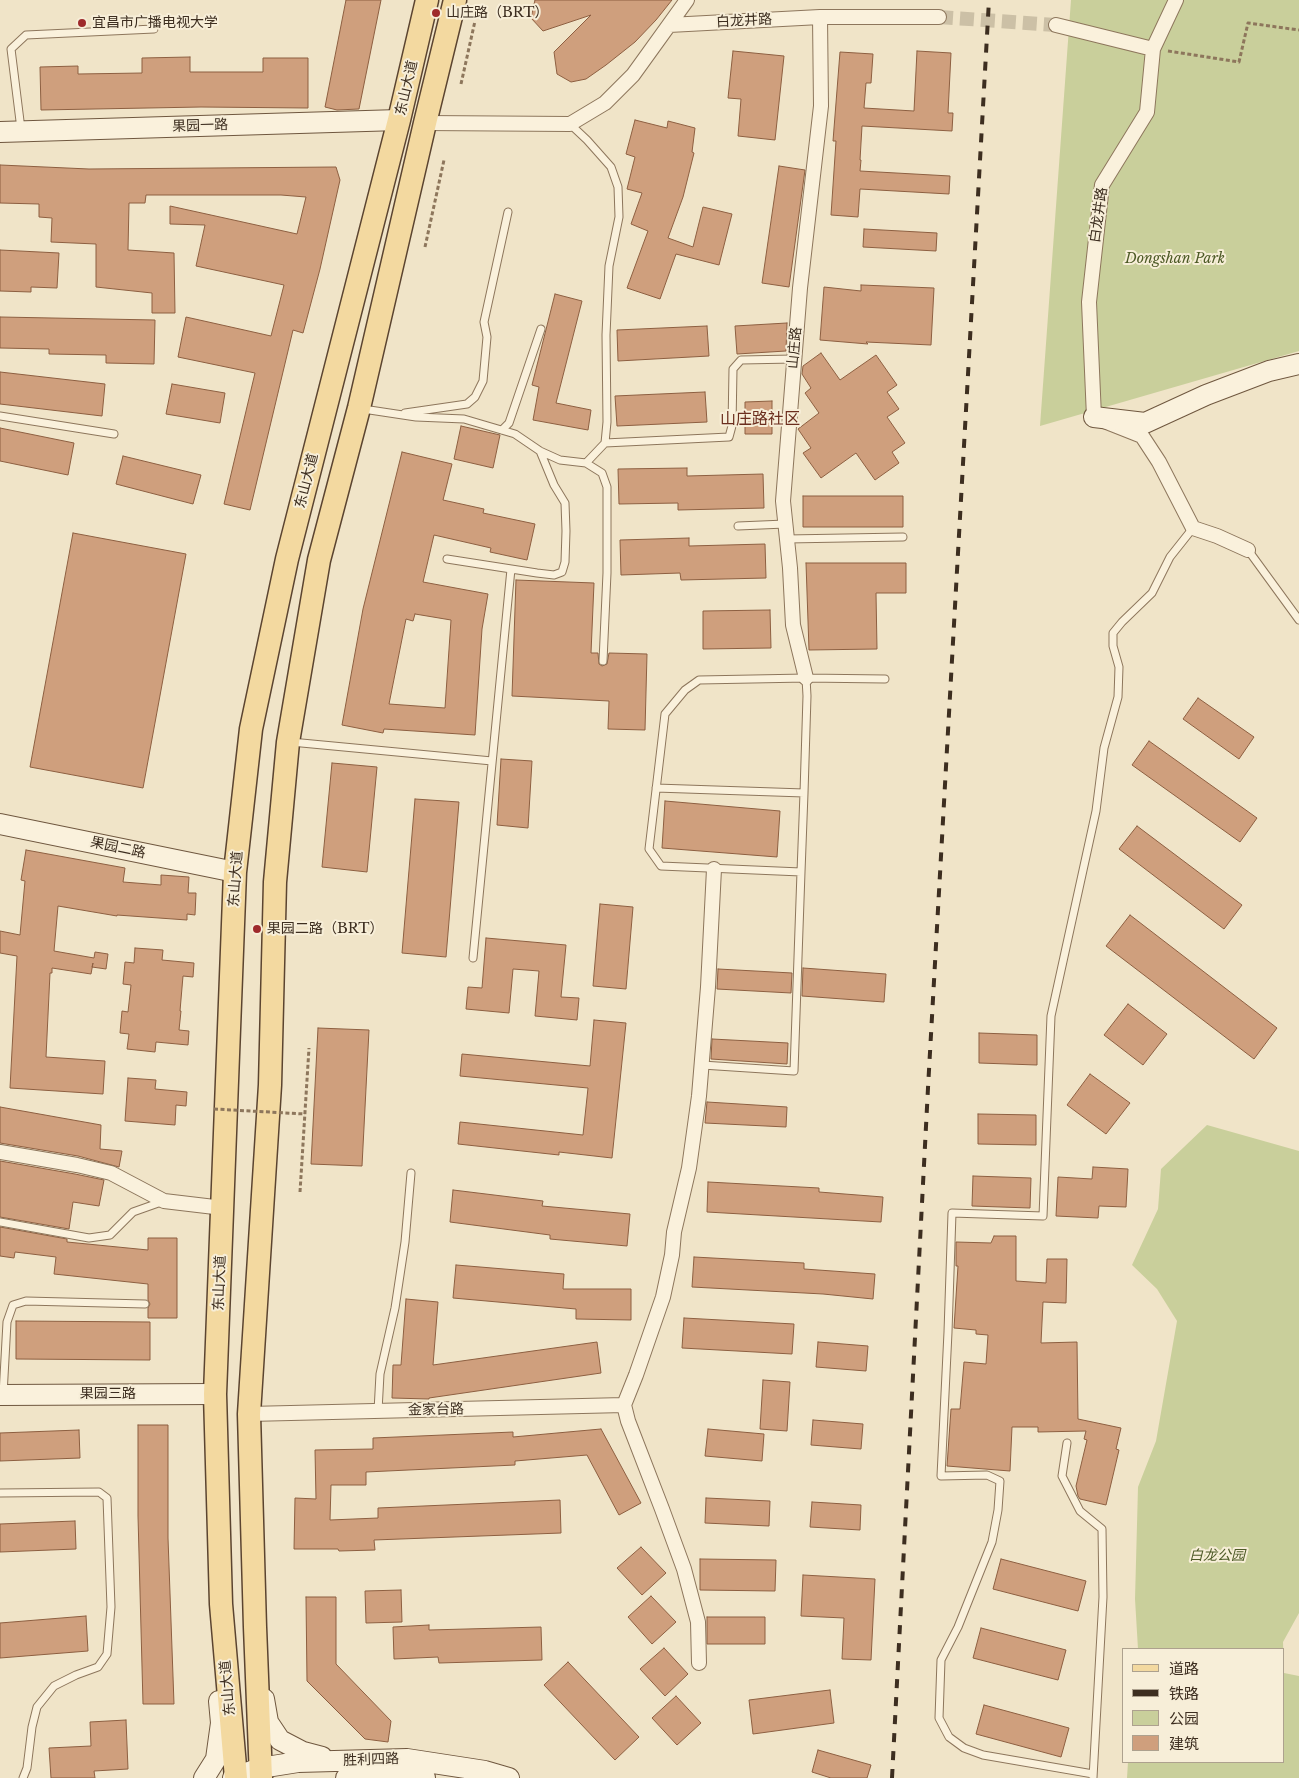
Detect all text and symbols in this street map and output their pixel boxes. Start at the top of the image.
place label: 山庄路（BRT） [446,5,549,21]
marker: 山庄路（BRT） [430,7,442,19]
street label: 白龙井路 [716,11,772,31]
place label: 宜昌市广播电视大学 [92,15,218,31]
marker: 宜昌市广播电视大学 [76,17,88,29]
street label: 东山大道 [393,59,421,117]
street label: 果园一路 [172,117,228,135]
street label: 白龙井路 [1087,186,1111,244]
park label: Dongshan Park [1125,251,1225,267]
street label: 山庄路 [785,326,805,370]
district label: 山庄路社区 [720,409,800,429]
street label: 东山大道 [292,452,322,510]
street label: 果园二路 [89,834,147,862]
street label: 东山大道 [226,850,246,908]
place label: 果园二路（BRT） [267,921,384,937]
marker: 果园二路（BRT） [251,923,263,935]
street label: 东山大道 [211,1255,229,1311]
street label: 果园三路 [80,1386,136,1402]
street label: 金家台路 [408,1401,464,1419]
park label: 白龙公园 [1189,1548,1245,1564]
legend [1122,1648,1284,1763]
street label: 东山大道 [217,1659,239,1717]
text: 道路 [1169,1659,1199,1678]
text: 铁路 [1169,1684,1199,1703]
text: 公园 [1169,1709,1199,1728]
text: 建筑 [1169,1734,1199,1753]
street label: 胜利四路 [343,1751,399,1769]

